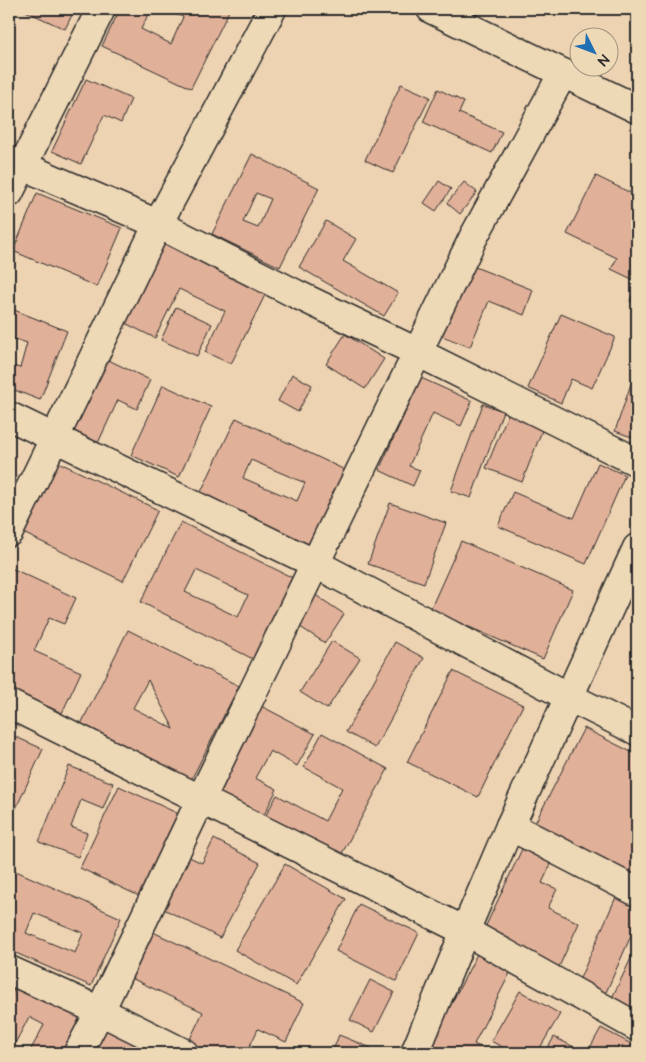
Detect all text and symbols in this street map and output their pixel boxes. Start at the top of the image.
north arrow [568,28,618,78]
text: N [592,50,613,70]

